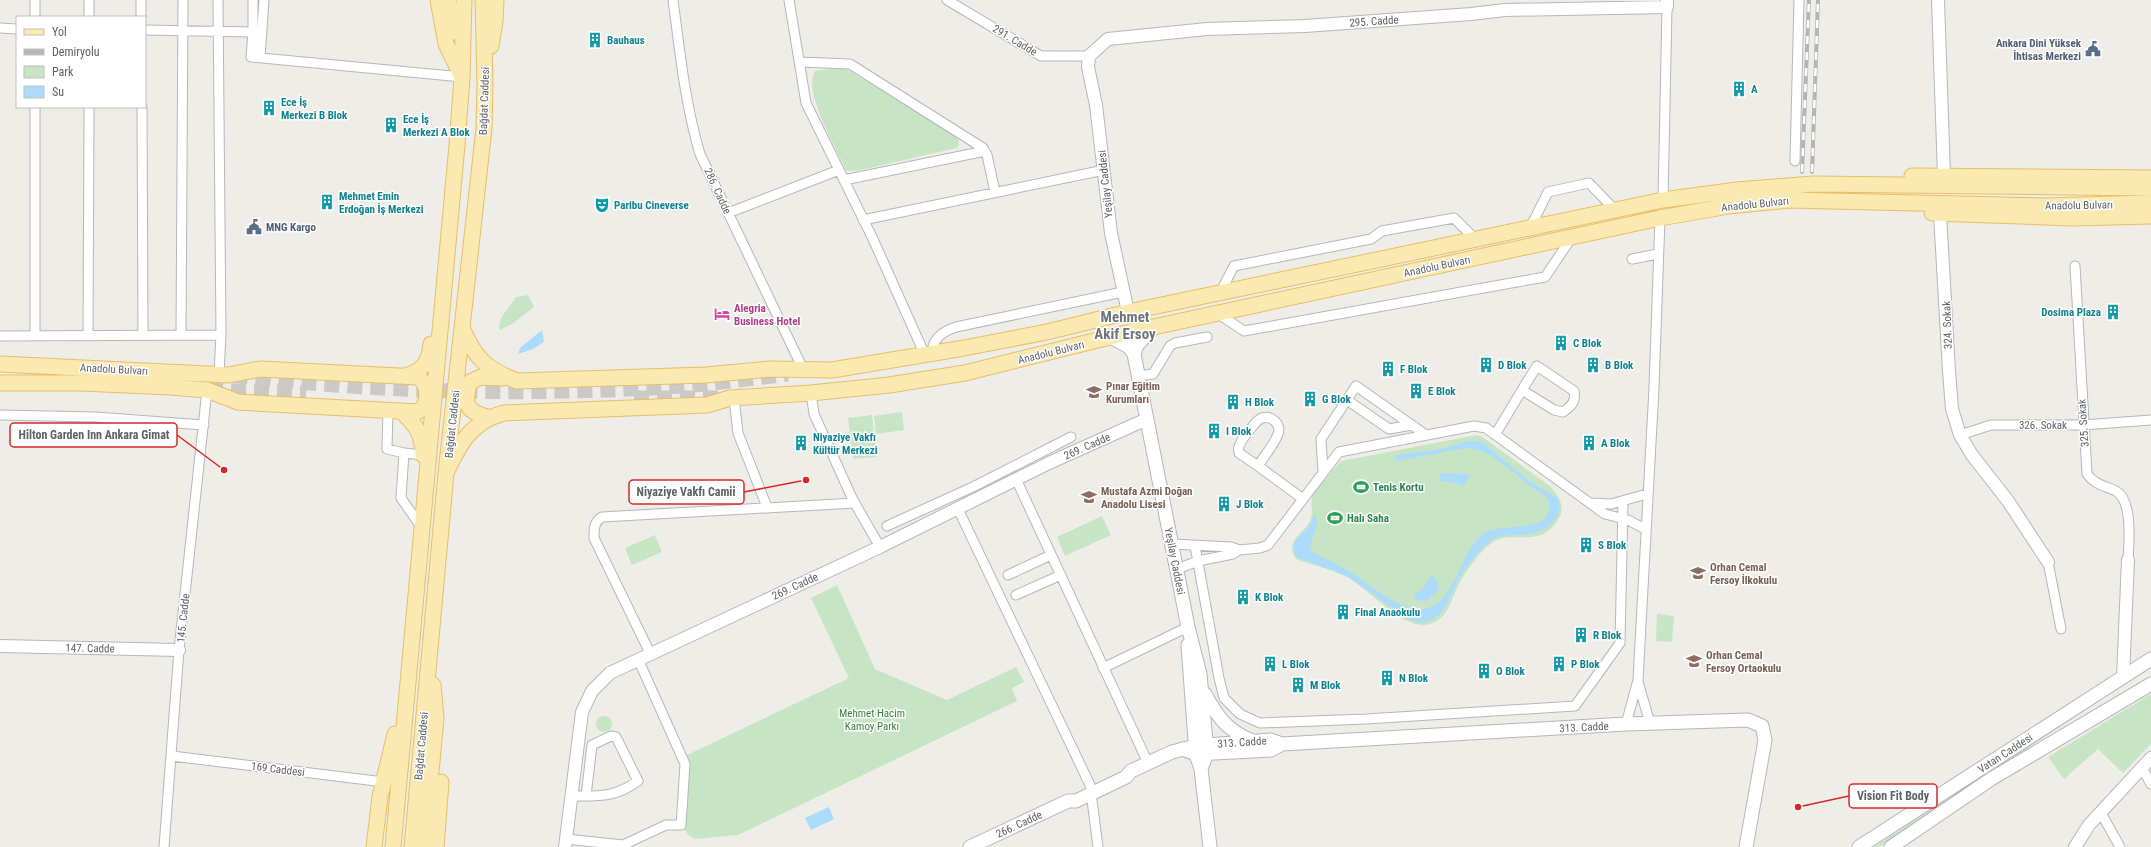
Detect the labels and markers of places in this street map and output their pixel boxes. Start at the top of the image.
building icon: Bauhaus [586,31,604,49]
place label: Bauhaus [607,34,645,47]
place label: Ankara Dini Yüksek İhtisas Merkezi [1996,37,2082,63]
public building icon: Ankara Dini Yüksek İhtisas Merkezi [2084,40,2102,58]
building icon: A [1730,80,1748,98]
place label: A [1751,83,1758,96]
place label: Ece İş Merkezi B Blok [281,95,348,122]
building icon: Ece İş Merkezi B Blok [260,99,278,117]
place label: Ece İş Merkezi A Blok [403,112,470,139]
building icon: Ece İş Merkezi A Blok [382,116,400,134]
place label: Mehmet Emin Erdoğan İş Merkezi [339,190,424,216]
building icon: Mehmet Emin Erdoğan İş Merkezi [318,193,336,211]
theatre icon: Paribu Cineverse [593,196,611,214]
place label: Paribu Cineverse [614,199,689,212]
public building icon: MNG Kargo [245,218,263,236]
place label: MNG Kargo [266,221,316,234]
place label: Alegria Business Hotel [734,302,800,328]
building icon: Dosima Plaza [2104,303,2122,321]
hotel icon: Alegria Business Hotel [713,305,731,323]
place label: Dosima Plaza [2041,306,2101,319]
building icon: C Blok [1552,334,1570,352]
place label: C Blok [1573,337,1602,350]
building icon: D Blok [1477,356,1495,374]
building icon: B Blok [1584,356,1602,374]
place label: D Blok [1498,359,1527,372]
place label: B Blok [1605,359,1634,372]
building icon: F Blok [1379,360,1397,378]
place label: F Blok [1400,363,1428,376]
place label: Pınar Eğitim Kurumları [1106,380,1160,406]
building icon: E Blok [1407,382,1425,400]
school or university icon: Pınar Eğitim Kurumları [1085,383,1103,401]
place label: E Blok [1428,385,1456,398]
building icon: G Blok [1301,390,1319,408]
building icon: H Blok [1224,393,1242,411]
place label: G Blok [1322,393,1351,406]
place label: H Blok [1245,396,1275,409]
building icon: I Blok [1205,422,1223,440]
callout: Hilton Garden Inn Ankara Gimat [10,423,177,447]
place label: I Blok [1226,425,1252,438]
place label: Niyaziye Vakfı Kültür Merkezi [813,431,878,457]
building icon: Niyaziye Vakfı Kültür Merkezi [792,434,810,452]
building icon: A Blok [1580,434,1598,452]
place label: A Blok [1601,437,1631,450]
sports icon: Tenis Kortu [1352,478,1370,496]
callout: Niyaziye Vakfı Camii [629,480,744,504]
place label: Tenis Kortu [1373,481,1424,494]
place label: Mustafa Azmi Doğan Anadolu Lisesi [1101,485,1193,511]
school or university icon: Mustafa Azmi Doğan Anadolu Lisesi [1080,488,1098,506]
building icon: J Blok [1215,495,1233,513]
place label: J Blok [1236,498,1264,511]
sports icon: Halı Saha [1326,509,1344,527]
place label: Halı Saha [1347,512,1389,525]
building icon: S Blok [1577,536,1595,554]
place label: S Blok [1598,539,1627,552]
place label: Orhan Cemal Fersoy İlkokulu [1710,561,1777,587]
school or university icon: Orhan Cemal Fersoy İlkokulu [1689,564,1707,582]
building icon: K Blok [1234,588,1252,606]
place label: K Blok [1255,591,1284,604]
building icon: Final Anaokulu [1334,603,1352,621]
place label: Final Anaokulu [1355,606,1420,619]
building icon: R Blok [1572,626,1590,644]
place label: R Blok [1593,629,1622,642]
place label: Orhan Cemal Fersoy Ortaokulu [1706,649,1781,675]
school or university icon: Orhan Cemal Fersoy Ortaokulu [1685,652,1703,670]
building icon: L Blok [1261,655,1279,673]
building icon: P Blok [1550,655,1568,673]
place label: L Blok [1282,658,1310,671]
place label: P Blok [1571,658,1600,671]
building icon: O Blok [1475,662,1493,680]
place label: O Blok [1496,665,1526,678]
building icon: N Blok [1378,669,1396,687]
place label: N Blok [1399,672,1429,685]
building icon: M Blok [1289,676,1307,694]
place label: M Blok [1310,679,1341,692]
callout: Vision Fit Body [1849,784,1937,808]

